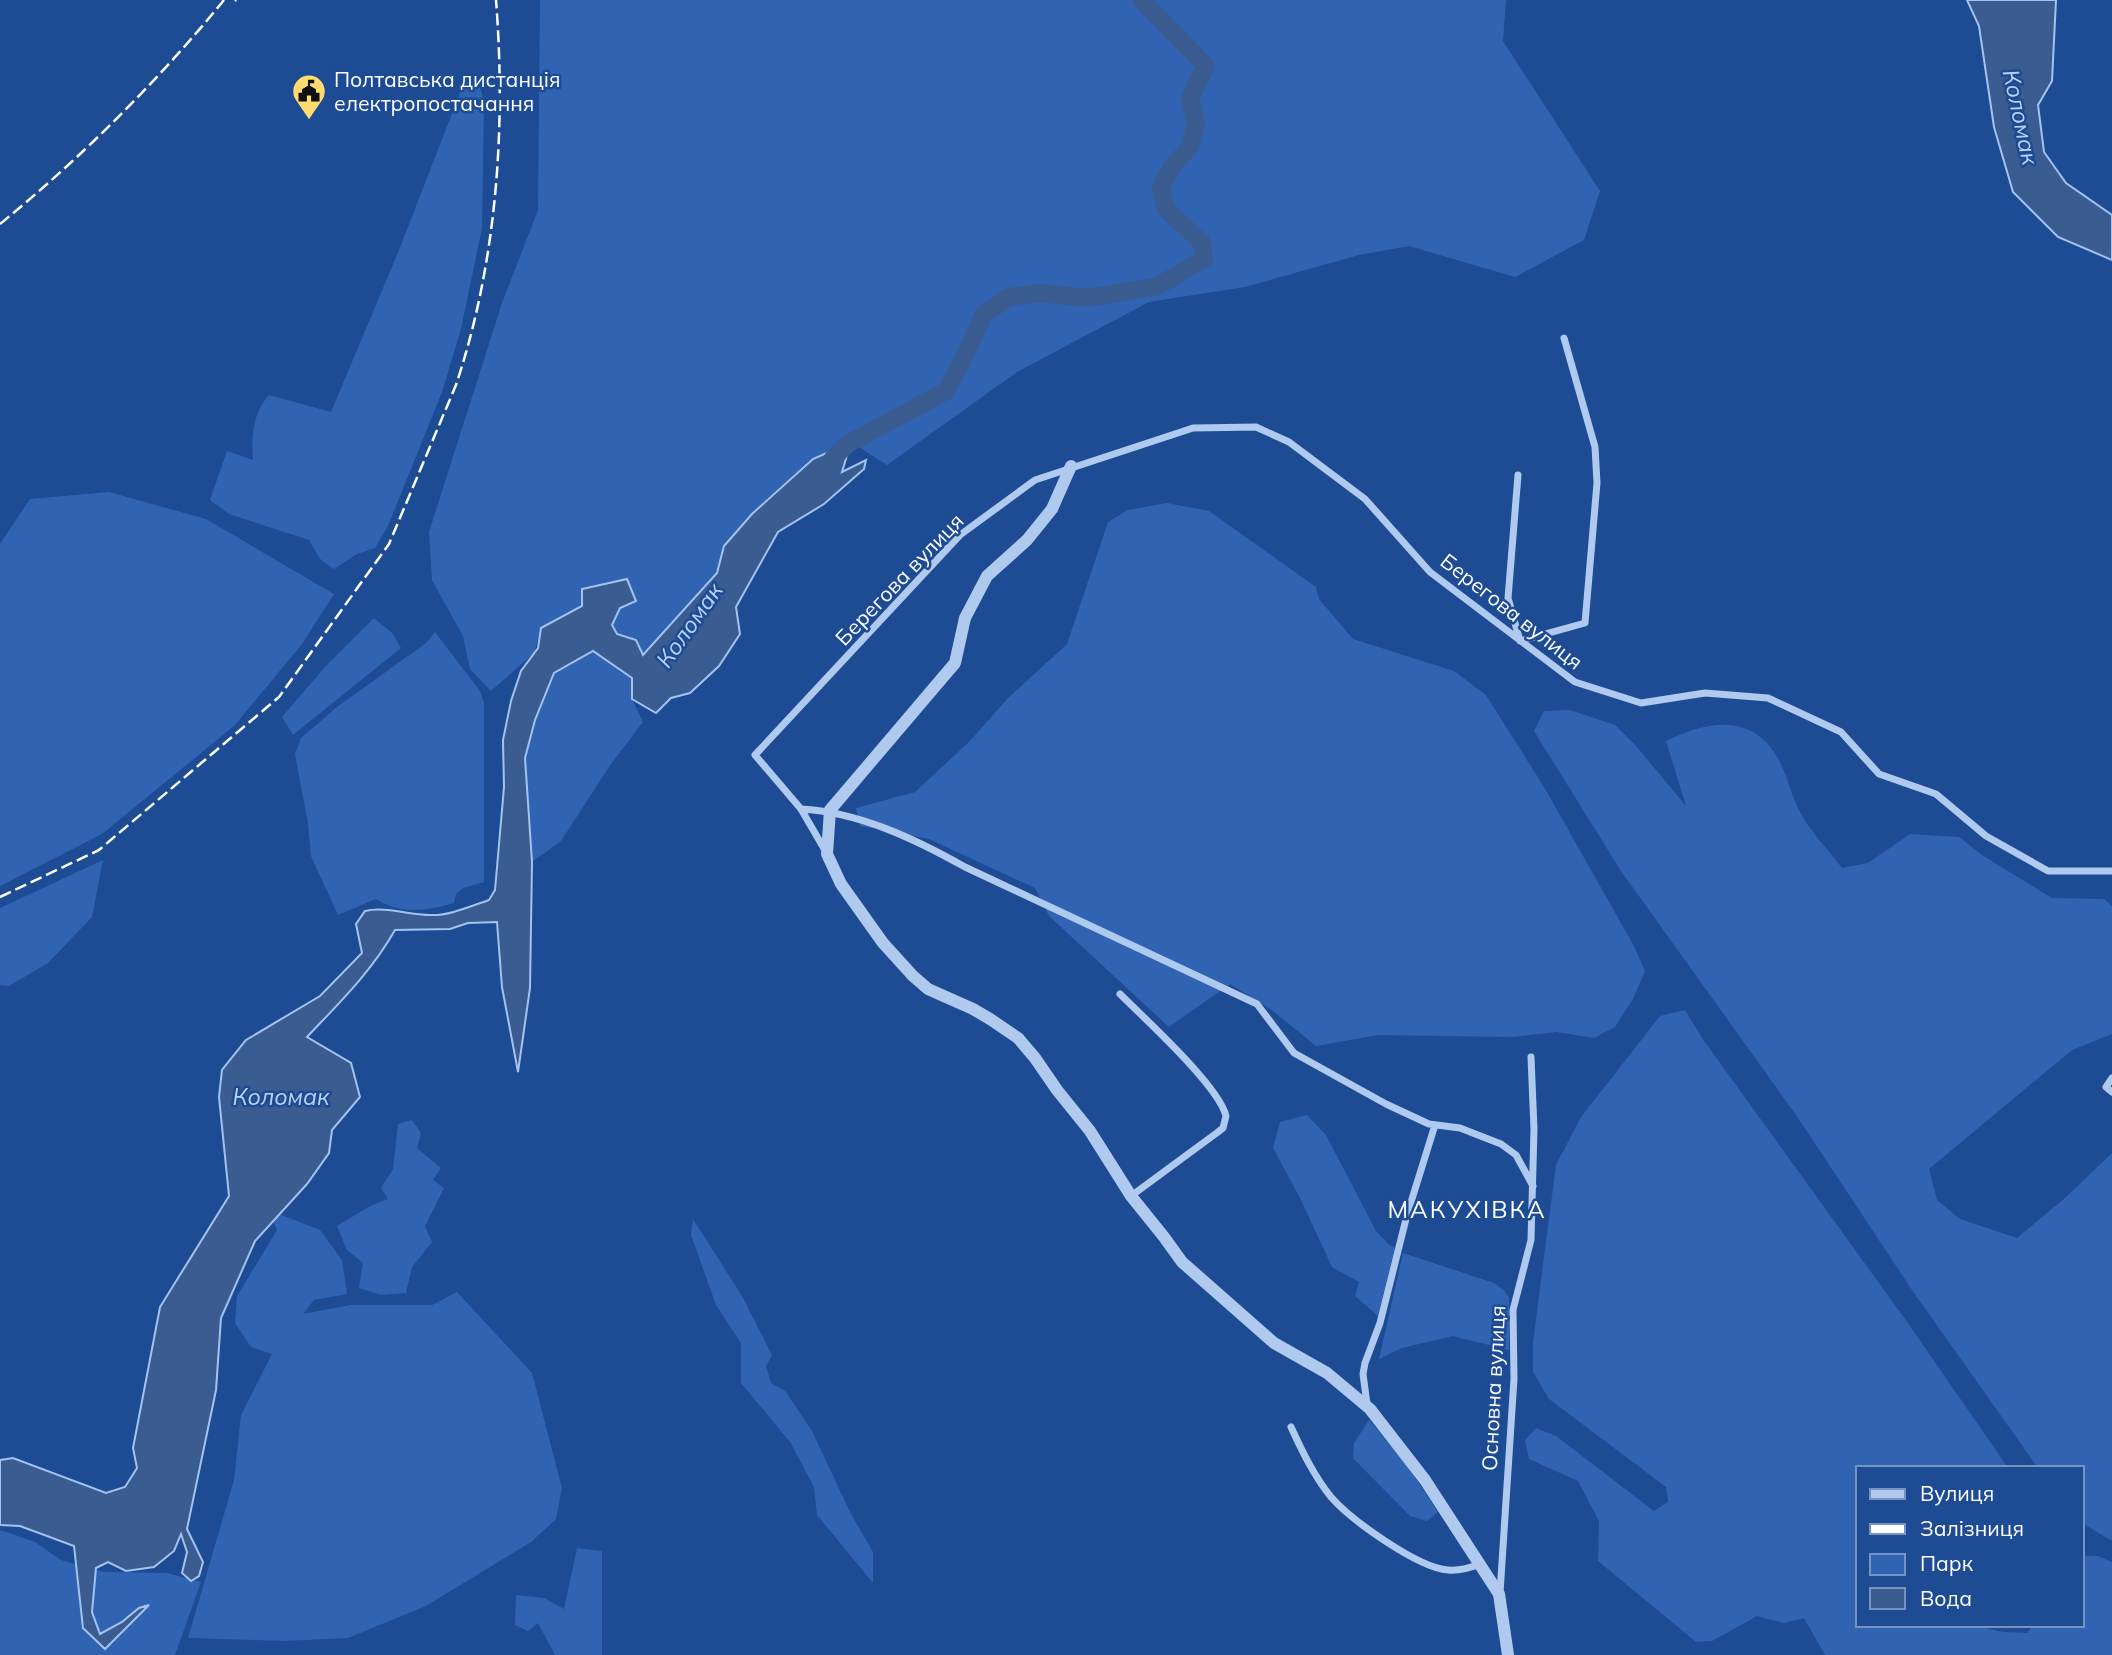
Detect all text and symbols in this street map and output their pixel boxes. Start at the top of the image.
place label: Полтавська дистанція електропостачання [334,66,561,116]
water label: Коломак [1997,67,2045,168]
public building icon: Полтавська дистанція електропостачання [290,72,328,121]
street label: Берегова вулиця [829,508,969,650]
street label: Берегова вулиця [1436,547,1588,675]
water label: Коломак [649,577,729,673]
water label: Коломак [233,1082,330,1111]
district label: МАКУХІВКА [1387,1194,1547,1224]
street label: Основна вулиця [1476,1305,1510,1471]
legend [1856,1466,2084,1627]
text: Вулиця [1920,1480,1994,1506]
text: Залізниця [1920,1515,2024,1541]
text: Парк [1920,1550,1974,1576]
text: Вода [1920,1585,1972,1611]

